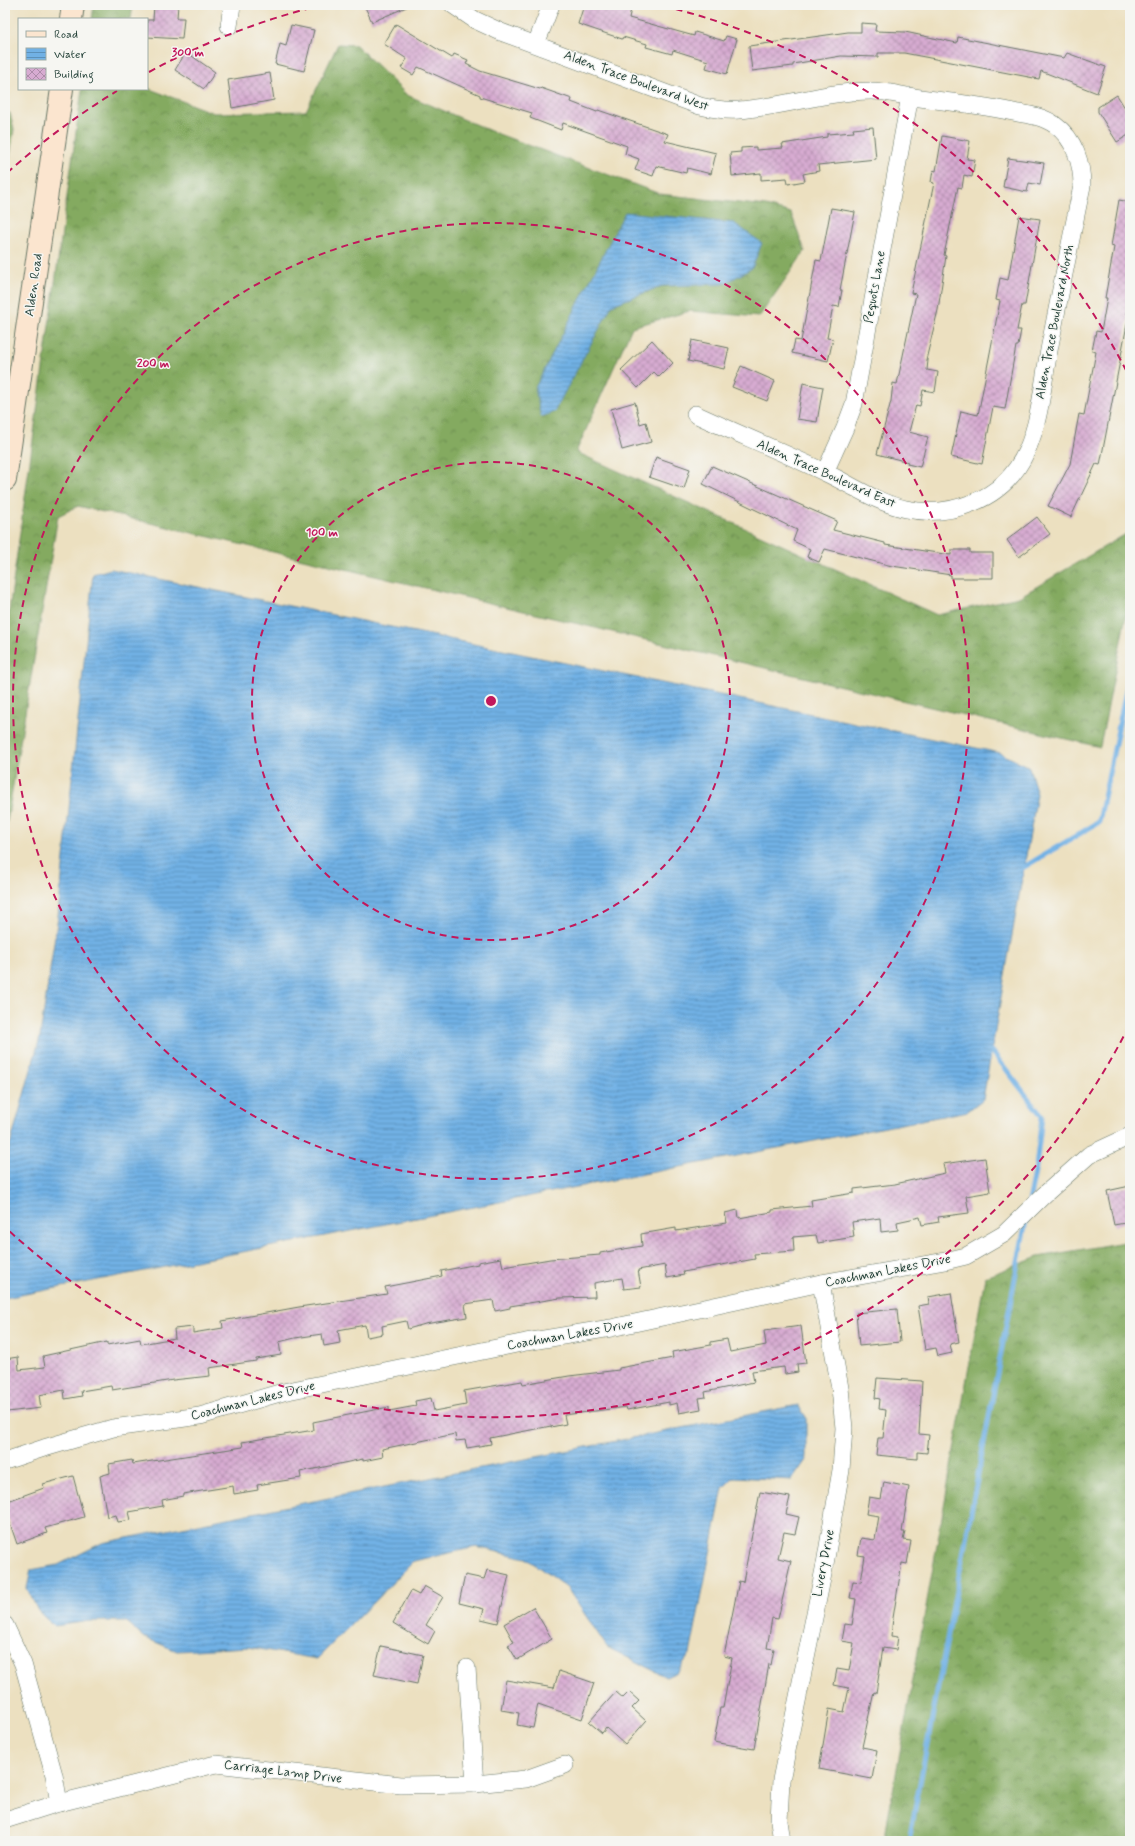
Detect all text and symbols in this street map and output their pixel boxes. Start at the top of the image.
legend [18,18,148,90]
text: Road [54,27,78,43]
text: 300 m [172,45,205,61]
text: Water [54,47,86,63]
street label: Alden Trace Boulevard West [561,47,711,115]
text: Building [54,67,94,84]
street label: Alden Trace Boulevard North [1032,243,1078,401]
street label: Pequots Lane [860,249,890,325]
street label: Alden Road [21,252,47,318]
text: 200 m [137,356,170,372]
street label: Alden Trace Boulevard East [754,436,898,512]
text: 100 m [306,525,339,541]
centre of rings [484,694,498,708]
street label: Coachman Lakes Drive [824,1250,952,1292]
street label: Coachman Lakes Drive [506,1316,634,1354]
street label: Coachman Lakes Drive [189,1377,317,1425]
street label: Livery Drive [809,1528,839,1598]
street label: Carriage Lamp Drive [223,1756,343,1788]

